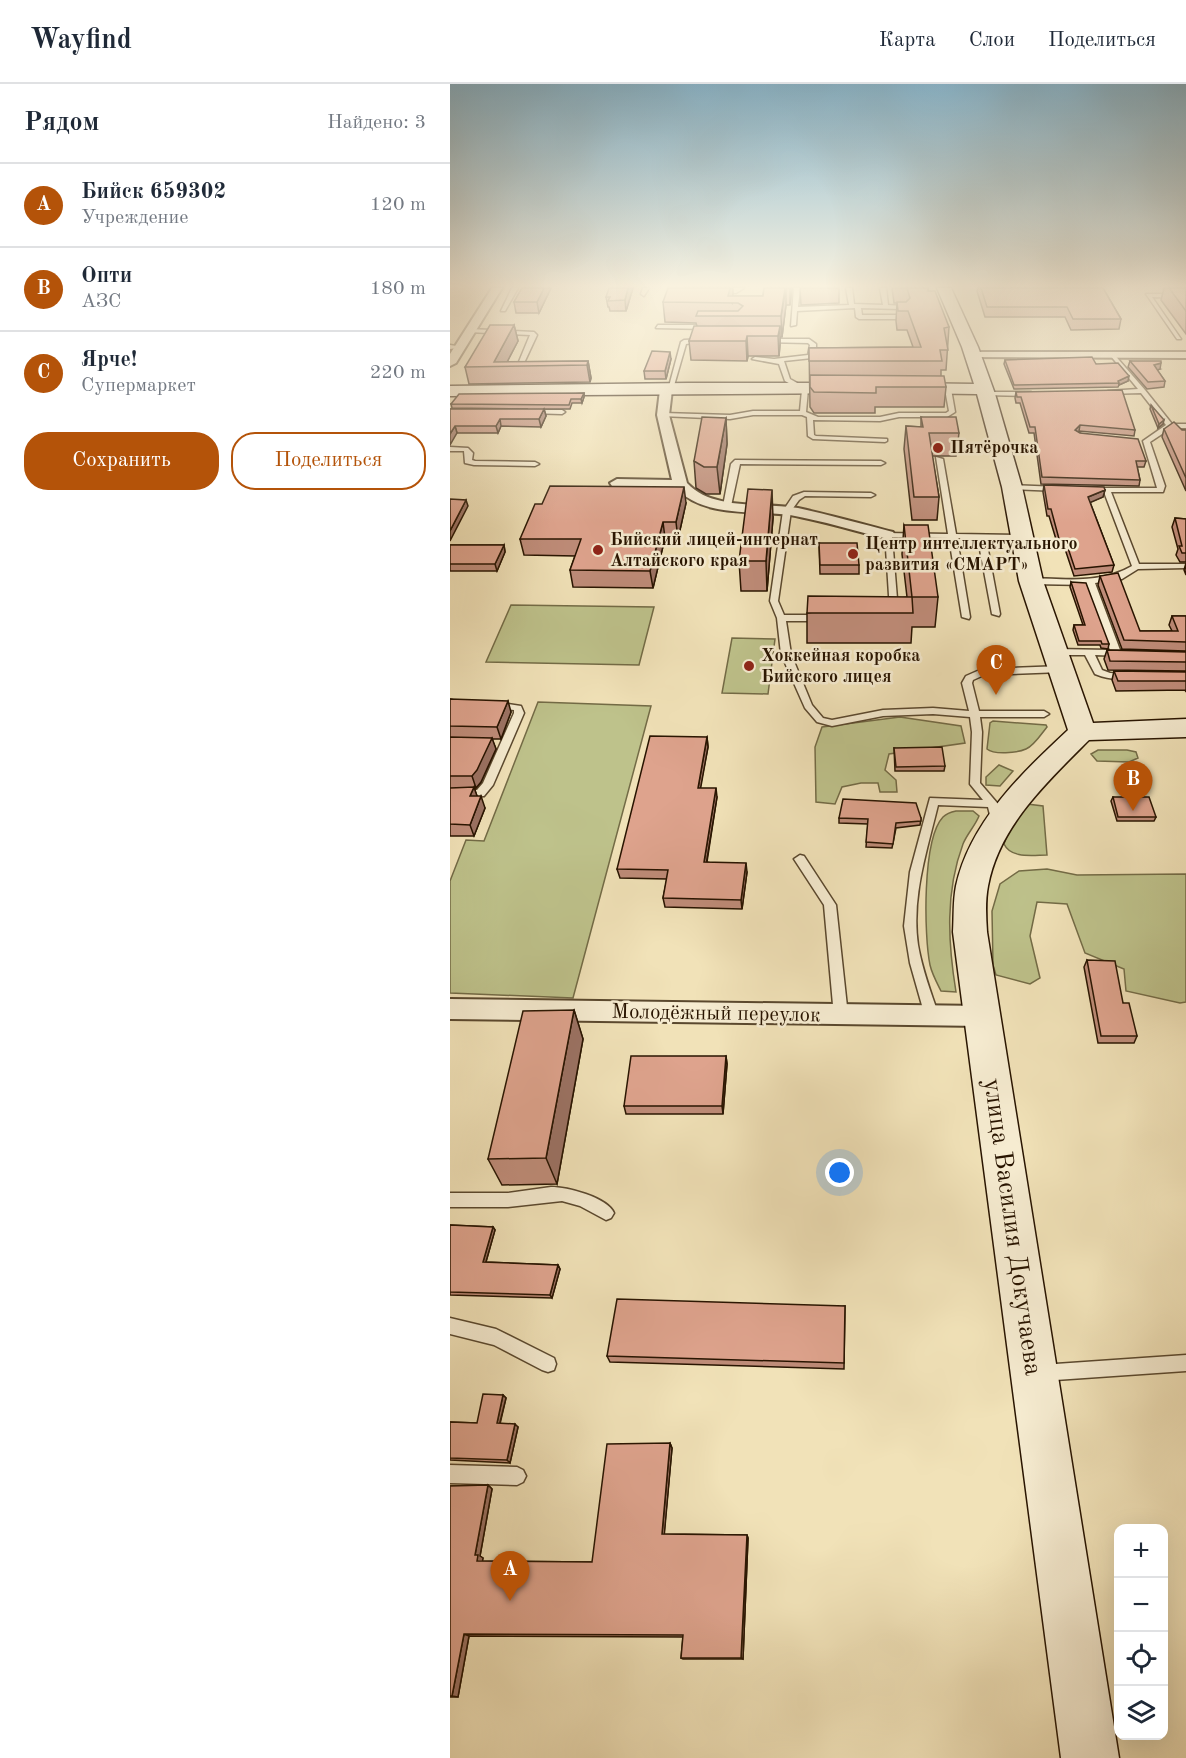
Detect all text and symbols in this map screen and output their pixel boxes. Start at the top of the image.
text: Wayfind [30,27,132,55]
text: Карта [879,30,936,51]
text: Слои [969,30,1015,51]
text: Поделиться [1048,30,1156,51]
text: Рядом [24,110,99,136]
text: Найдено: 3 [327,113,426,133]
text: Бийск 659302 [81,181,226,203]
text: A [36,195,51,215]
text: 120 m [370,195,426,215]
text: Учреждение [81,208,189,228]
text: Опти [81,265,132,287]
text: B [36,279,51,299]
text: 180 m [370,279,426,299]
text: АЗС [81,292,122,312]
text: Ярче! [81,349,137,371]
text: C [37,363,50,383]
text: 220 m [370,363,426,383]
text: Супермаркет [81,376,196,396]
button: Сохранить [24,432,219,490]
button: Поделиться [231,432,426,490]
place label: Пятёрочка [950,439,1038,457]
marker: Пятёрочка [931,441,945,455]
place label: Бийский лицей-интернат Алтайского края [610,531,818,570]
place label: Центр интеллектуального развития «СМАРТ» [865,535,1078,574]
marker: Бийский лицей-интернат Алтайского края [591,543,605,557]
marker: Центр интеллектуального развития «СМАРТ» [846,547,860,561]
pin: C [976,646,1016,695]
place label: Хоккейная коробка Бийского лицея [761,647,920,686]
marker: Хоккейная коробка Бийского лицея [742,659,756,673]
pin: B [1114,762,1152,811]
street label: Молодёжный переулок [611,1002,821,1026]
street label: улица Василия Докучаева [978,1077,1046,1377]
your location [825,1158,854,1187]
map controls [1114,1524,1168,1740]
button: + [1114,1524,1168,1578]
pin: A [490,1552,530,1601]
button: − [1114,1578,1168,1632]
button: locate [1114,1632,1168,1686]
button: layers [1114,1686,1168,1740]

